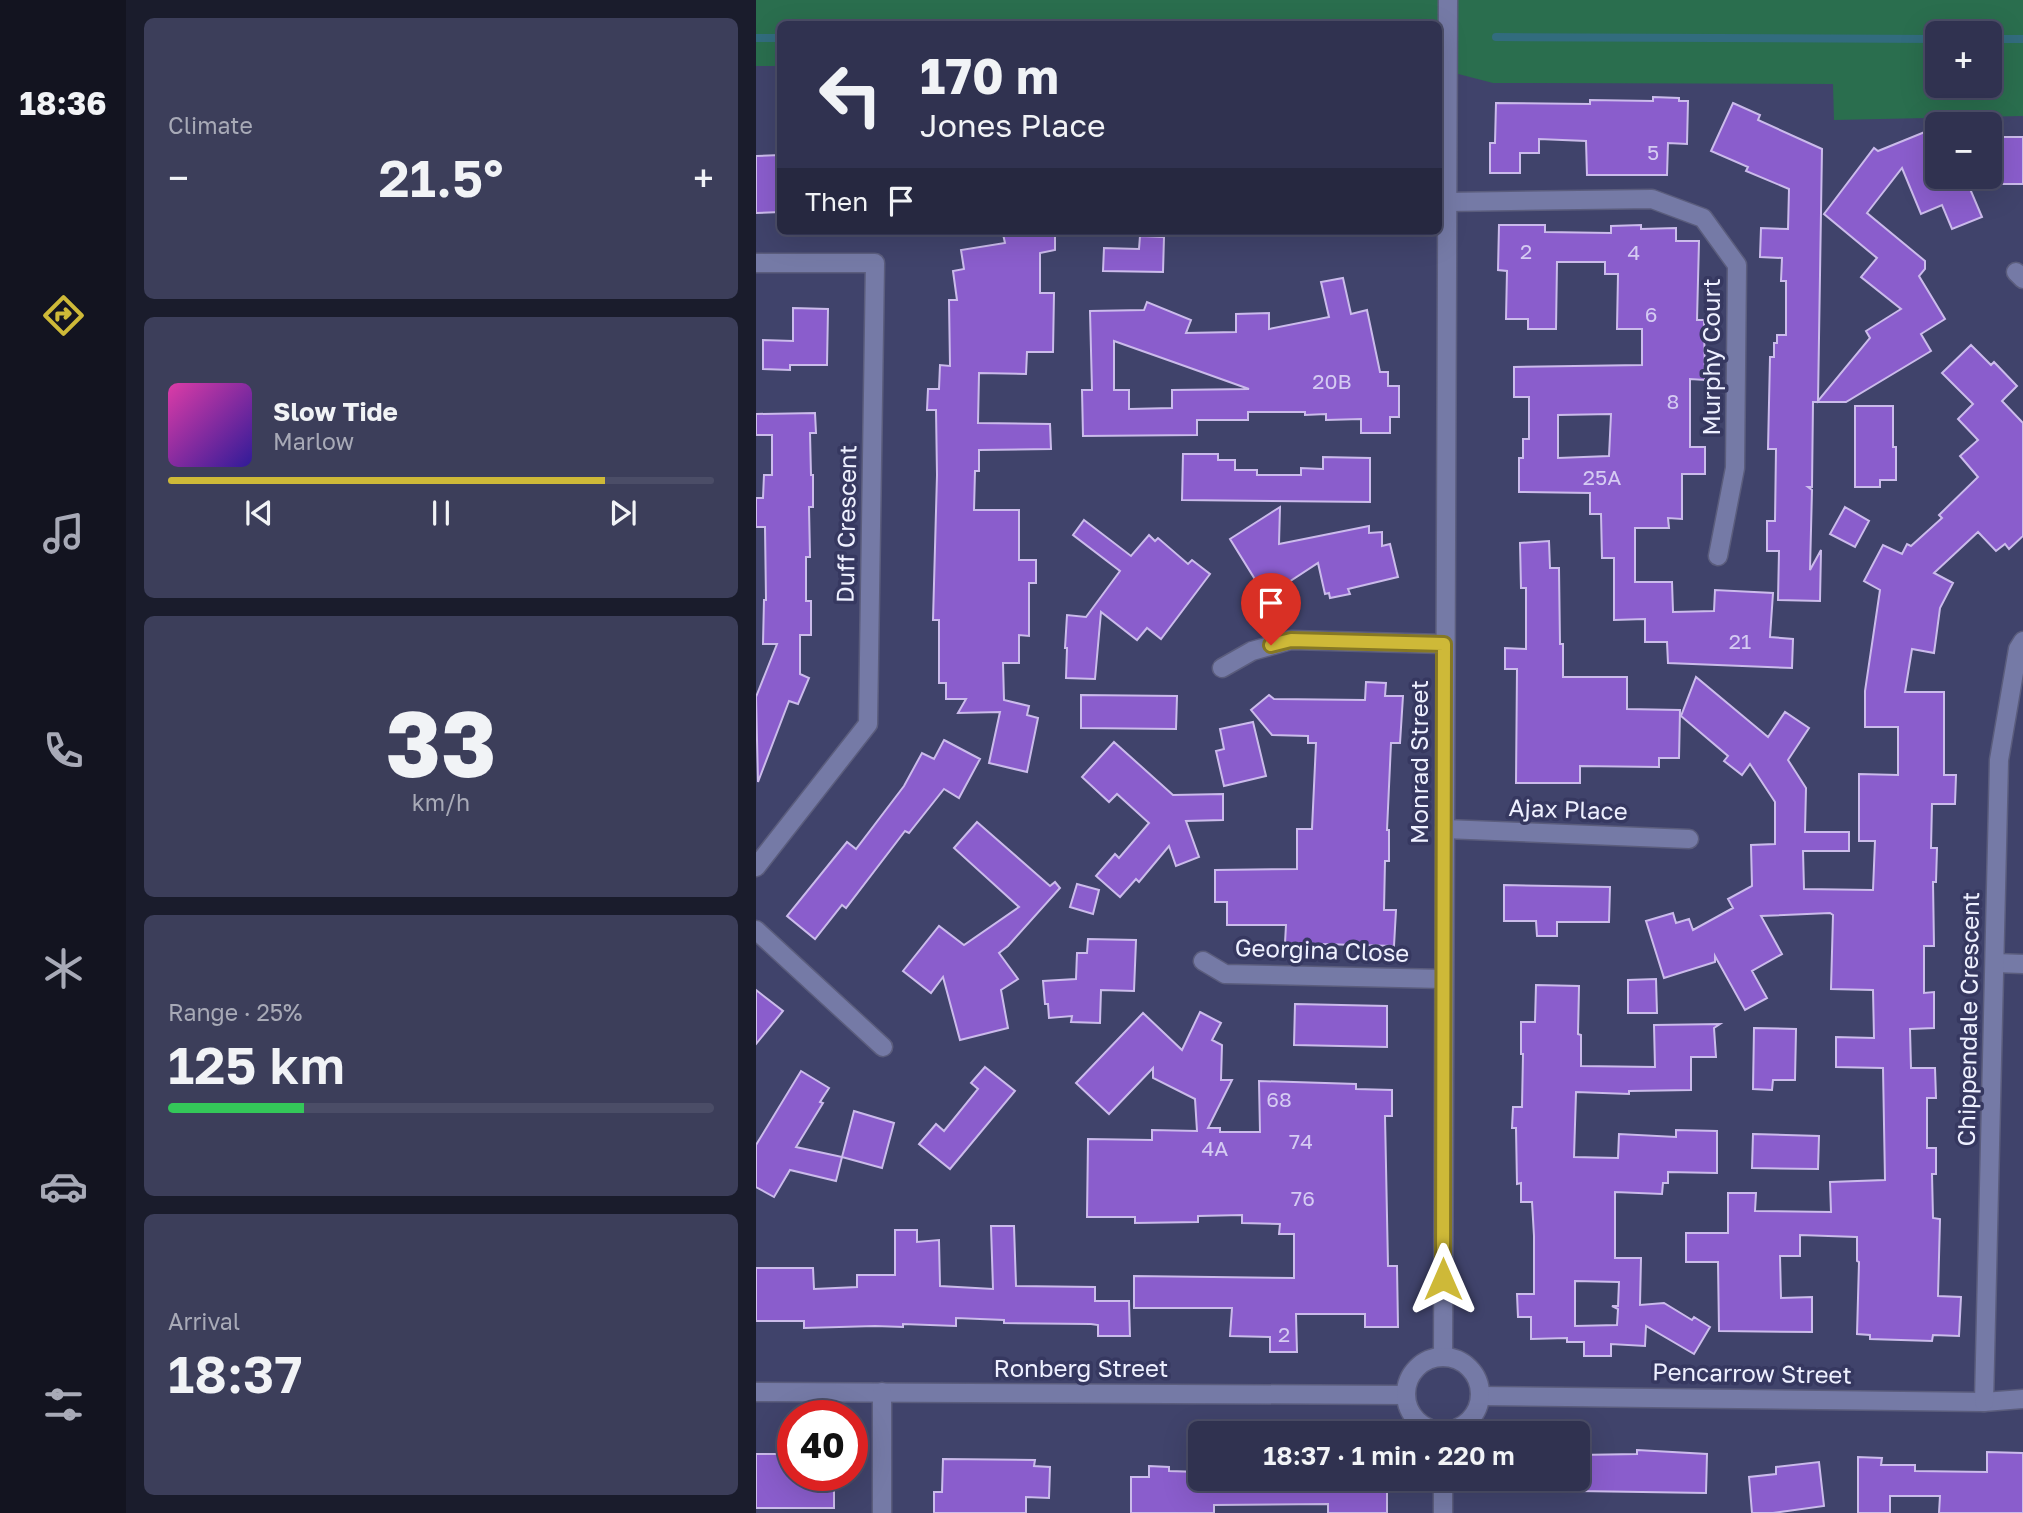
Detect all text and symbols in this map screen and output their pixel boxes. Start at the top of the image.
map controls [1925,21,2002,189]
button: + [1925,21,2002,98]
text: 170 m [920,46,1059,105]
icon: left [805,49,896,140]
text: 18:36 [19,84,107,122]
text: Jones Place [920,106,1105,144]
text: Climate [168,111,253,139]
button: − [1925,112,2002,189]
house number: 5 [1647,139,1659,165]
text: 21.5° [379,146,503,208]
text: − [168,155,189,200]
text: + [693,155,714,200]
icon: arrive [882,182,920,220]
text: Then [805,186,868,217]
house number: 2 [1520,238,1532,264]
house number: 4 [1628,239,1640,265]
street label: Murphy Court [1696,278,1725,436]
icon: directions [39,291,88,340]
house number: 6 [1645,301,1657,327]
house number: 20B [1312,368,1352,394]
house number: 8 [1667,388,1679,414]
text: Slow Tide [273,396,398,427]
text: Marlow [273,427,354,455]
street label: Duff Crescent [830,445,861,603]
house number: 25A [1583,464,1621,490]
icon: previous [240,494,278,532]
icon: pause [422,494,460,532]
icon: next [604,494,642,532]
icon: music [39,509,88,558]
pin [1241,573,1301,645]
icon: arrive [1252,584,1290,622]
house number: 21 [1729,628,1751,654]
street label: Monrad Street [1404,680,1433,844]
text: 33 [385,688,497,797]
icon: phone [39,726,88,775]
text: km/h [412,788,470,816]
street label: Ajax Place [1508,792,1628,825]
street label: Chippendale Crescent [1951,891,1984,1147]
street label: Georgina Close [1234,932,1410,967]
icon: climate [39,944,88,993]
text: Range · 25% [168,998,302,1026]
text: 125 km [168,1033,345,1095]
house number: 68 [1266,1086,1292,1112]
house number: 74 [1289,1128,1313,1154]
house number: 4A [1202,1135,1228,1161]
icon: car [39,1162,88,1211]
house number: 76 [1291,1185,1315,1211]
position arrow [1406,1242,1480,1316]
text: Arrival [168,1307,240,1335]
house number: 2 [1278,1321,1290,1347]
text: 18:37 [168,1342,303,1404]
street label: Ronberg Street [994,1353,1168,1382]
street label: Pencarrow Street [1652,1356,1852,1389]
icon: filters [39,1380,88,1429]
speed limit sign: 40 [777,1400,868,1491]
text: 18:37 · 1 min · 220 m [1263,1440,1515,1471]

